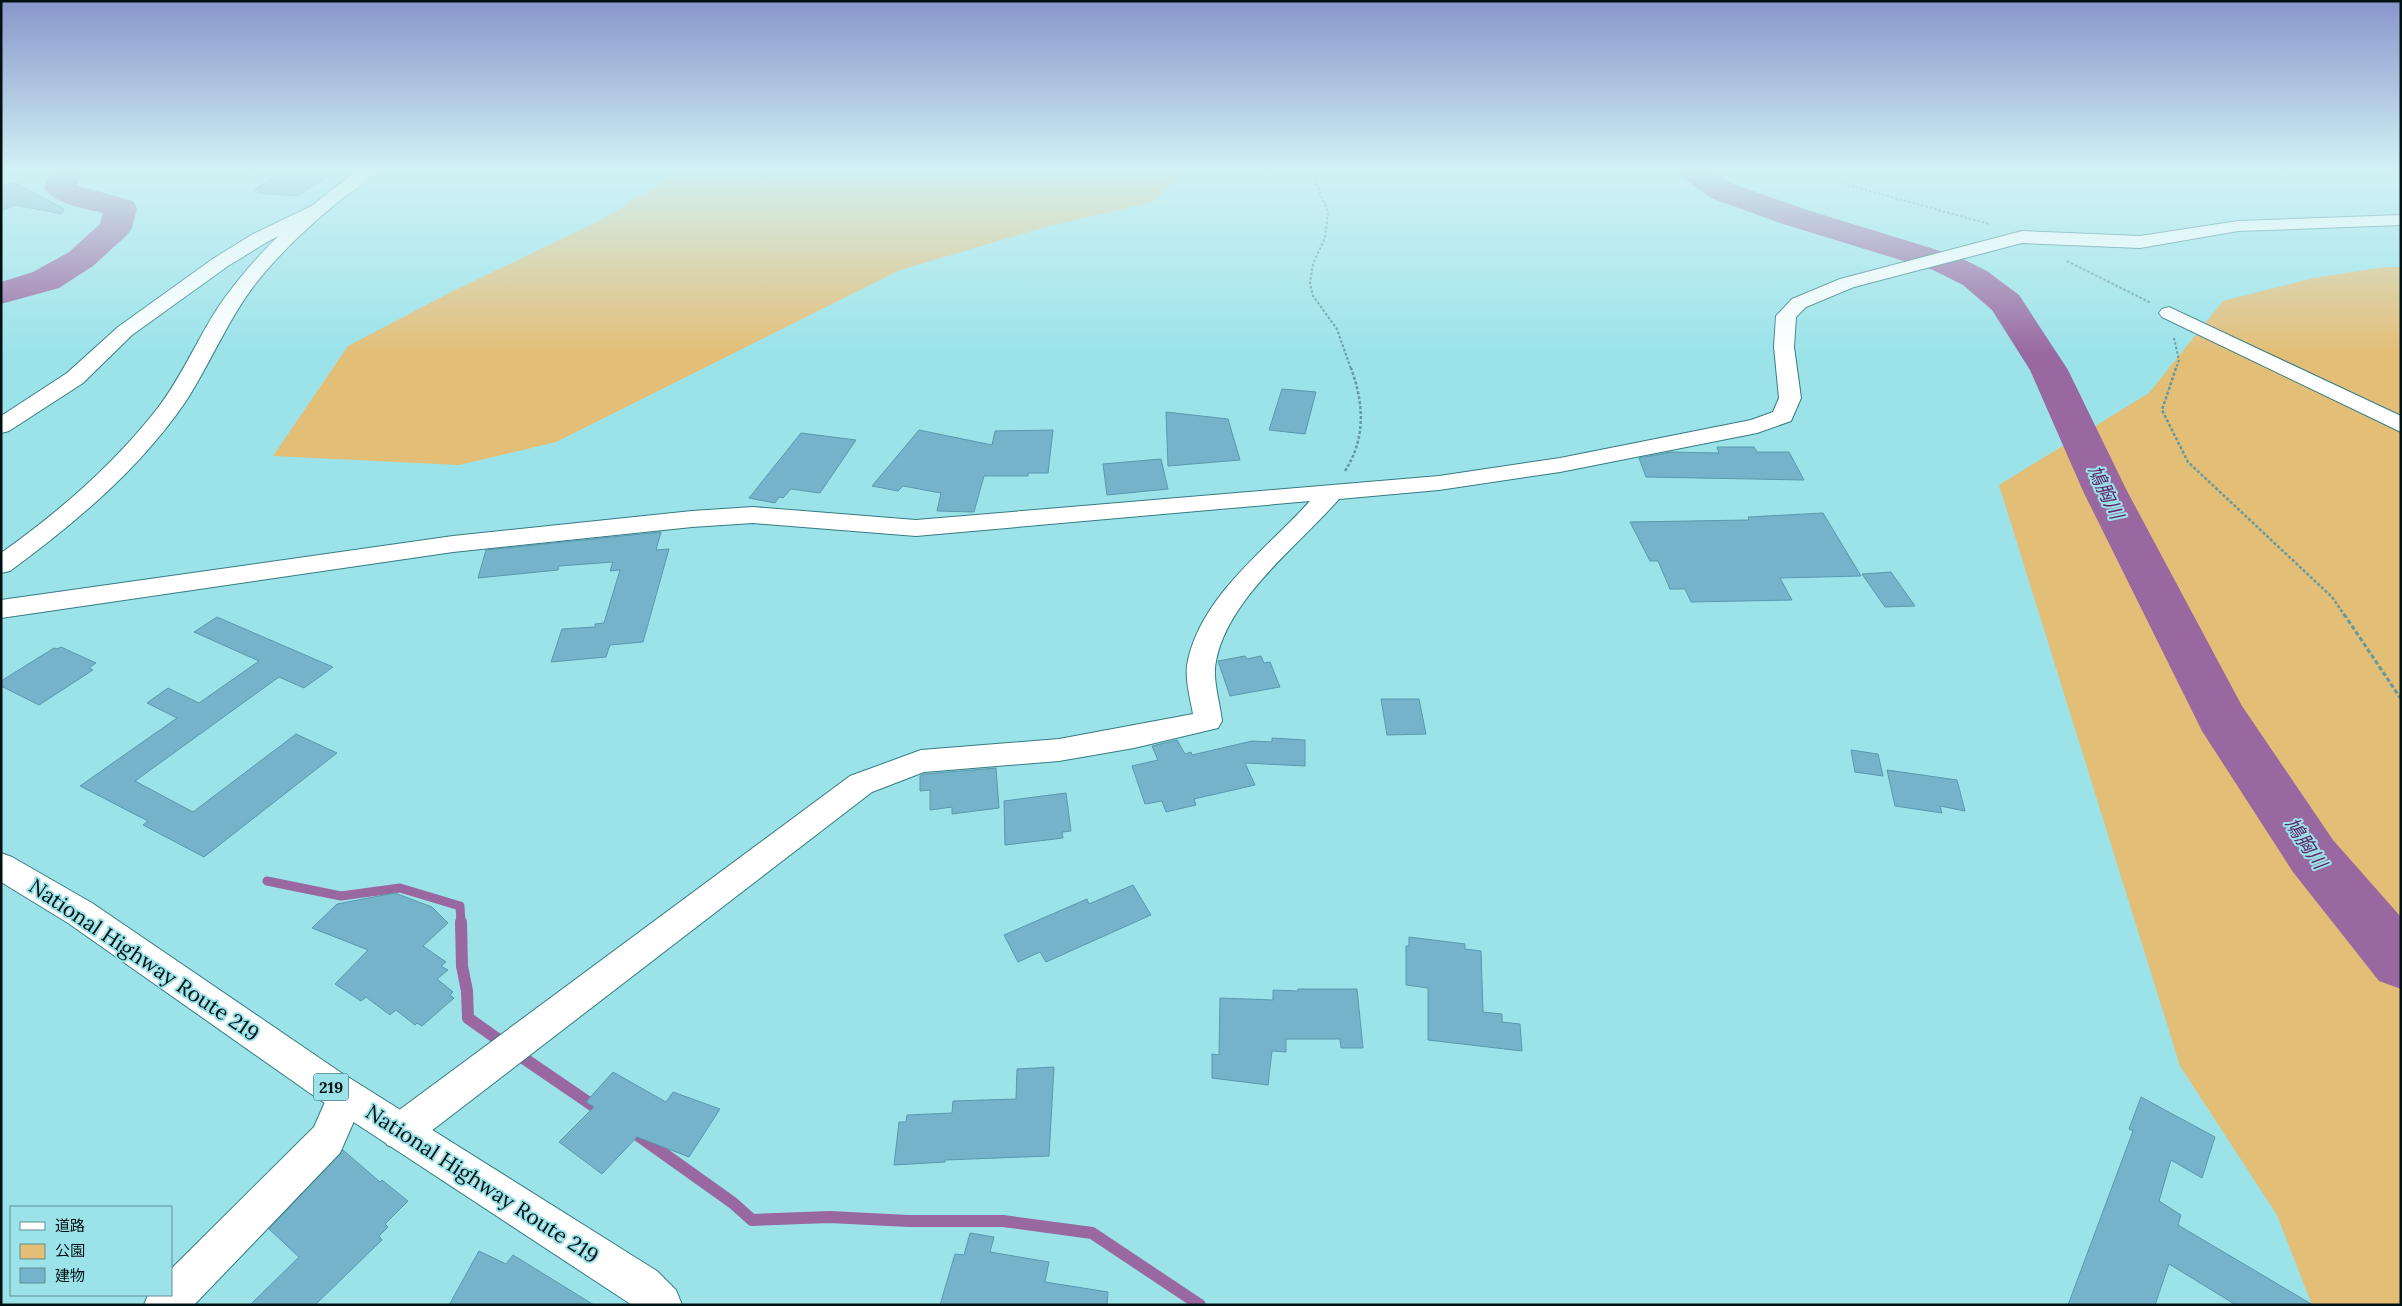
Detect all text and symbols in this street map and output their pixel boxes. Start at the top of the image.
water label: 鳩胸川 [2083,461,2130,525]
water label: 鳩胸川 [2280,813,2333,875]
street label: National Highway Route 219 [24,872,265,1047]
road number: 219 [314,1074,348,1100]
street label: National Highway Route 219 [361,1098,604,1269]
legend [10,1206,172,1296]
text: 道路 [55,1216,85,1235]
text: 公園 [55,1241,85,1260]
text: 建物 [55,1266,85,1285]

